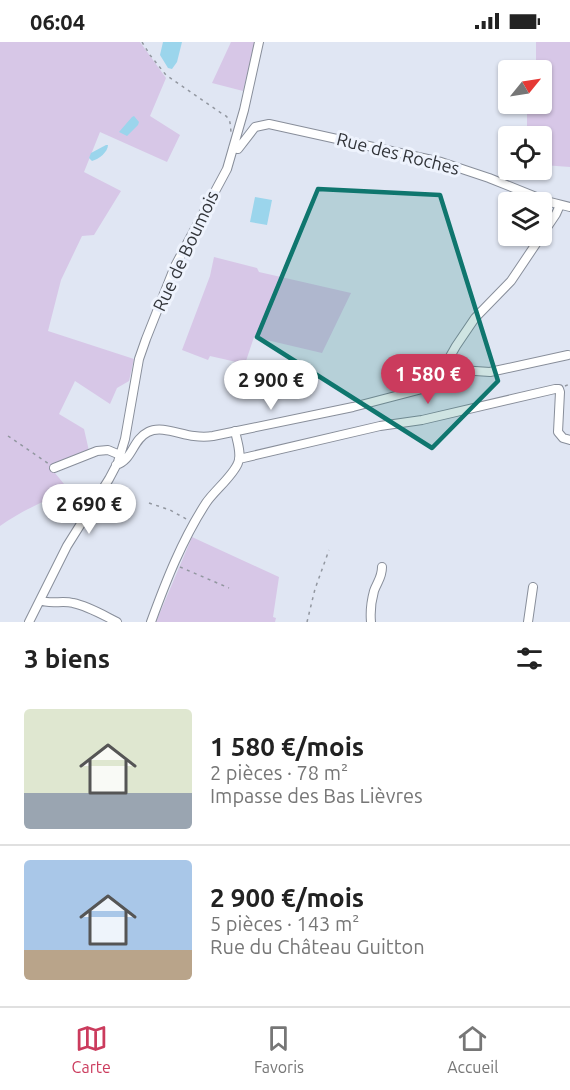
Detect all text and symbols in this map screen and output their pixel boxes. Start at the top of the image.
text: 06:04 [30,9,85,34]
north arrow [498,60,552,114]
map controls [498,60,552,246]
button: locate [498,126,552,180]
street label: Rue des Roches [335,128,462,178]
street label: Rue de Boumois [148,187,222,314]
button: layers [498,192,552,246]
pin: 1 580 € [373,354,483,405]
pin: 2 900 € [216,360,326,411]
text: 1 580 € [395,362,461,385]
text: 2 900 € [238,368,304,391]
pin: 2 690 € [34,484,144,535]
text: 2 690 € [56,492,122,515]
icon: filters [513,642,546,675]
text: 3 biens [24,644,110,673]
text: 1 580 €/mois [210,732,364,761]
icon: home [72,733,144,805]
text: 2 pièces · 78 m² [210,761,348,784]
text: Impasse des Bas Lièvres [210,784,423,807]
text: 2 900 €/mois [210,883,364,912]
icon: home [72,884,144,956]
text: 5 pièces · 143 m² [210,912,359,935]
text: Rue du Château Guitton [210,935,425,958]
tab: Carte [72,1022,111,1076]
tab: Favoris [254,1022,304,1076]
tab: Accueil [447,1022,498,1076]

